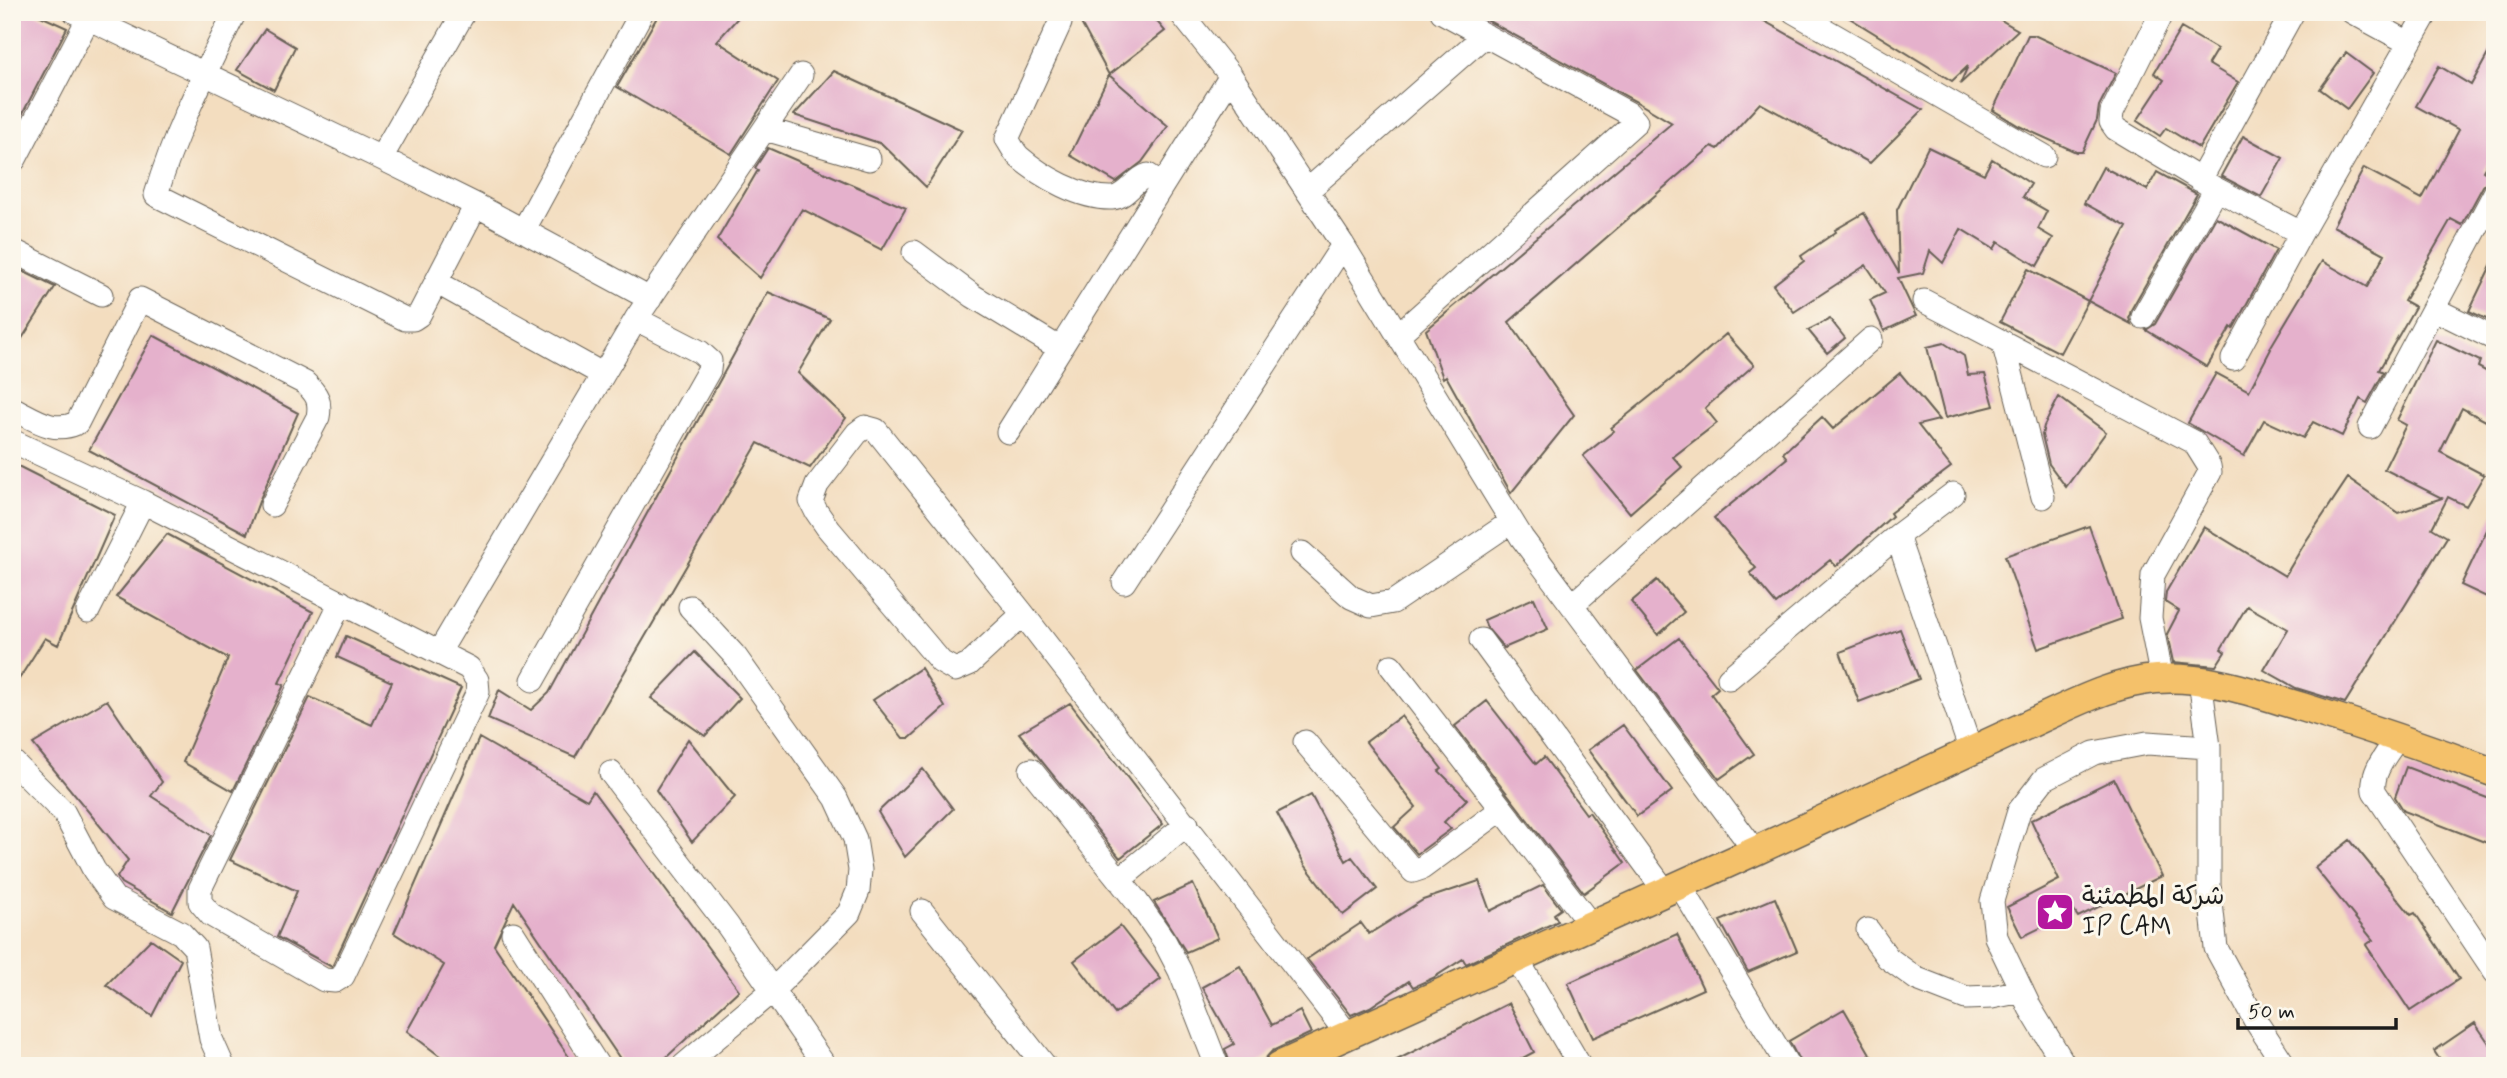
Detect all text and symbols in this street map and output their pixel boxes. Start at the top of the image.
place label: شركة المطمئنة IP CAM [2082,880,2225,944]
place icon: شركة المطمئنة IP CAM [2034,891,2076,933]
scale bar [2238,987,2395,1031]
text: 50 m [2248,998,2295,1026]

